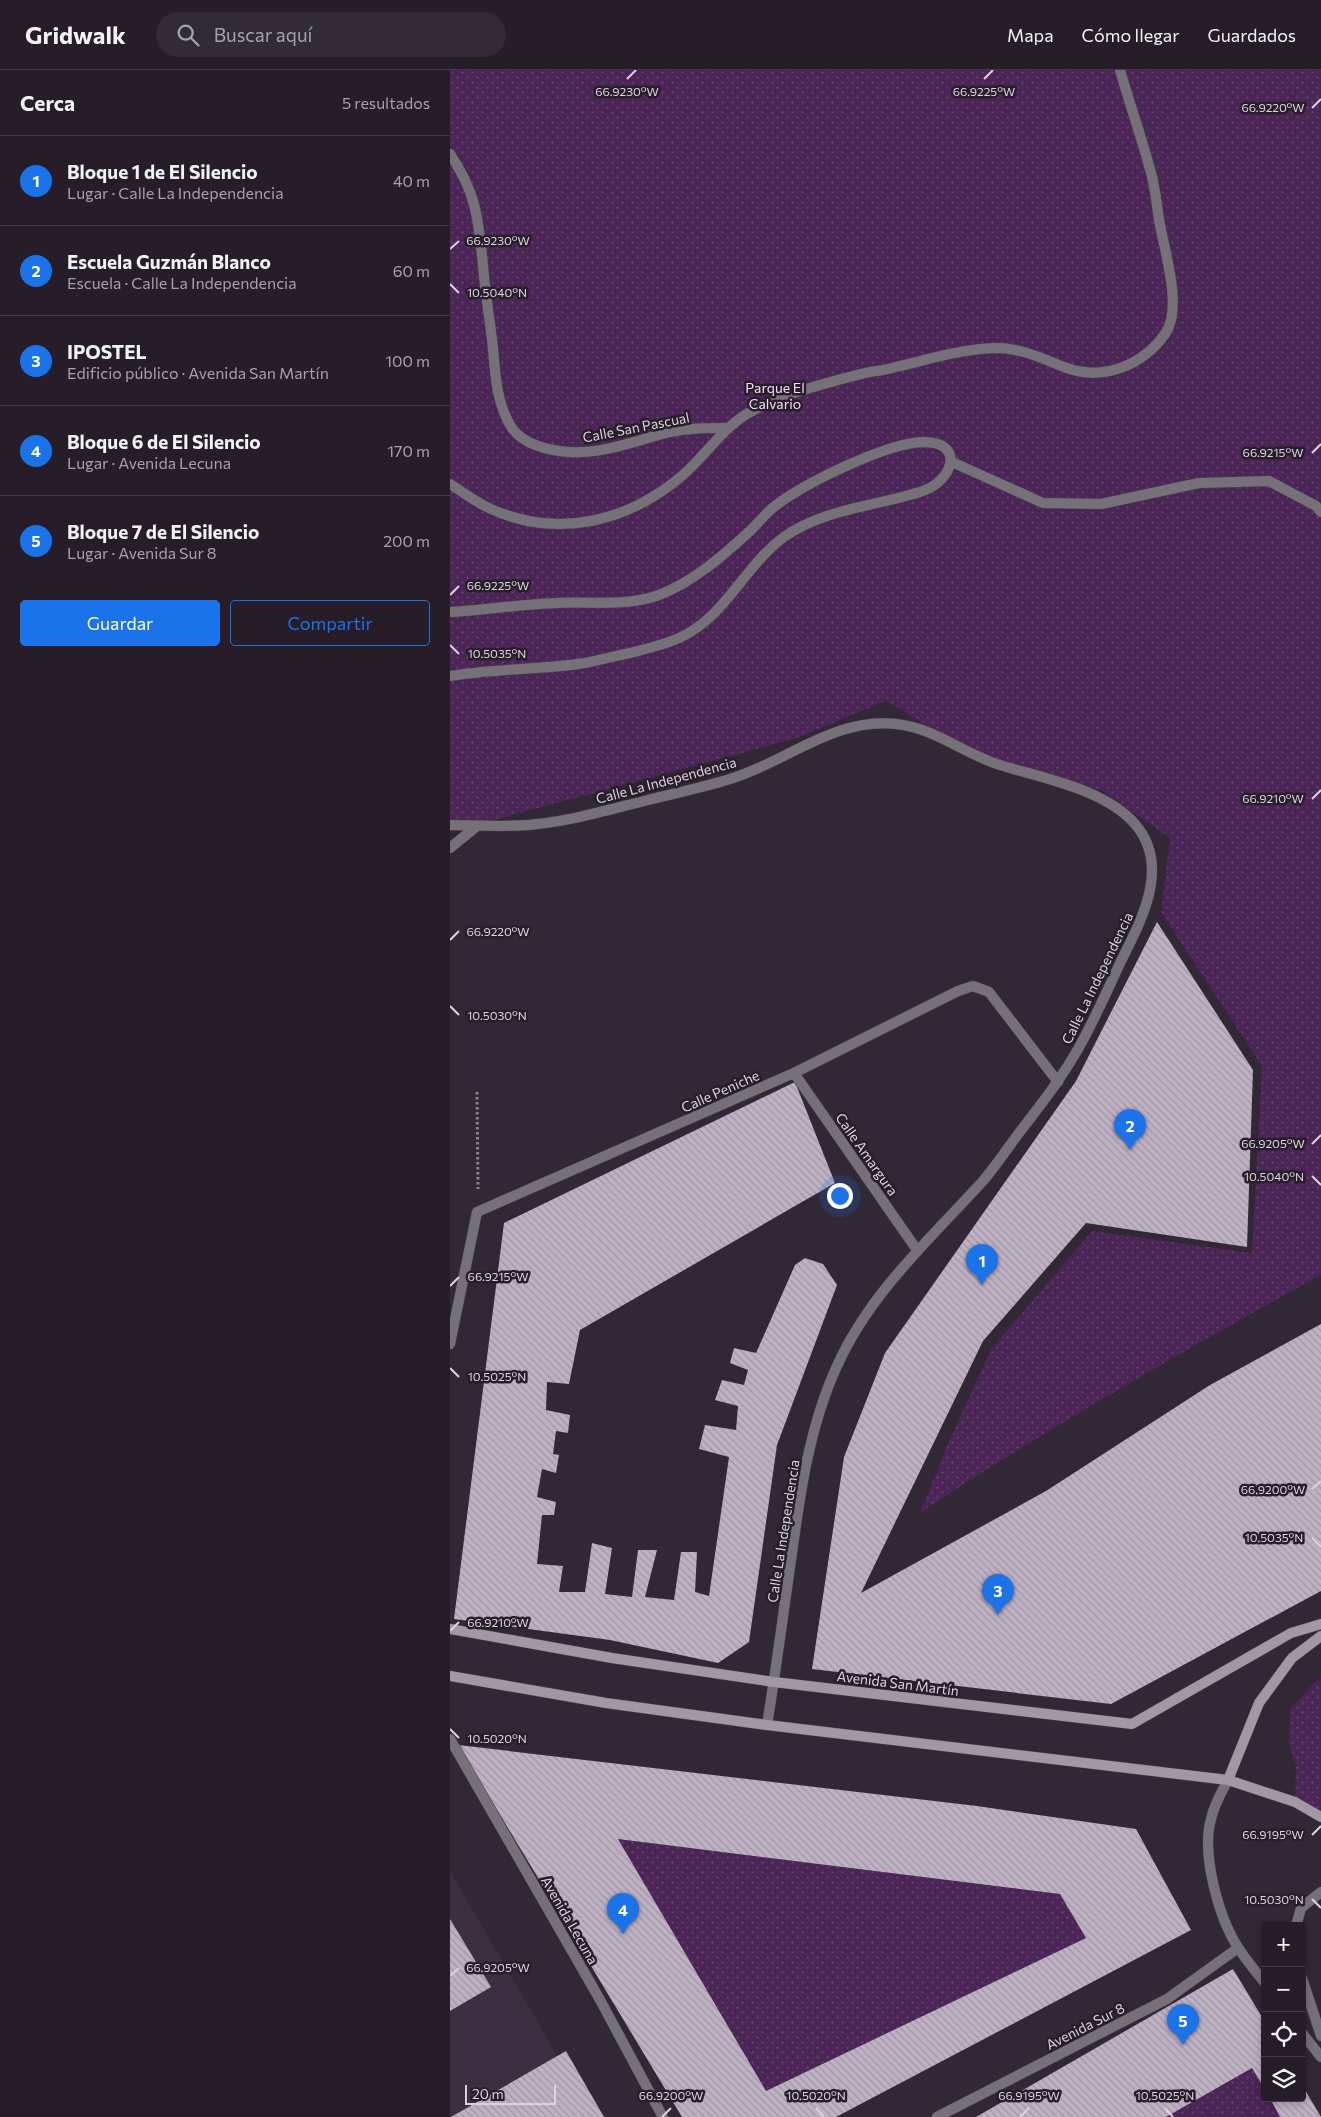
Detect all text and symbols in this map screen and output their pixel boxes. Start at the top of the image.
search box [156,12,506,57]
text: Gridwalk [25,20,126,49]
icon: search [174,21,202,49]
text: Buscar aquí [214,23,312,46]
text: Mapa [1007,24,1054,46]
text: Cómo llegar [1082,24,1179,46]
text: Guardados [1207,24,1296,46]
text: 66.9230°W [595,84,659,98]
text: 66.9225°W [953,84,1015,98]
text: Cerca [20,90,75,115]
text: 5 resultados [342,93,430,112]
text: 66.9220°W [1241,100,1305,114]
text: Bloque 1 de El Silencio [67,160,258,183]
text: 1 [32,171,40,190]
text: 40 m [393,171,430,190]
text: Lugar · Calle La Independencia [67,183,284,202]
text: 66.9230°W [466,233,530,247]
text: Escuela Guzmán Blanco [67,250,271,273]
text: 2 [31,261,41,280]
text: 60 m [393,261,430,280]
text: Escuela · Calle La Independencia [67,273,297,292]
text: 10.5040°N [467,285,527,299]
text: IPOSTEL [67,340,147,363]
text: 3 [31,351,41,370]
text: 100 m [385,351,430,370]
text: Edificio público · Avenida San Martín [67,363,329,382]
park label: Parque El Calvario [745,379,805,412]
street label: Calle San Pascual [581,408,691,446]
text: Bloque 6 de El Silencio [67,430,261,453]
text: 4 [31,441,41,460]
text: 170 m [387,441,430,460]
text: 66.9215°W [1243,445,1303,459]
text: Lugar · Avenida Lecuna [67,453,231,472]
text: Bloque 7 de El Silencio [67,520,259,543]
text: 5 [31,531,41,550]
text: 200 m [383,531,430,550]
text: Lugar · Avenida Sur 8 [67,543,217,562]
text: 66.9225°W [467,578,529,592]
button: Guardar [20,600,220,646]
button: Compartir [230,600,430,646]
text: 10.5035°N [468,646,526,660]
street label: Calle La Independencia [594,753,738,807]
text: 66.9210°W [1242,791,1304,805]
street label: Calle La Independencia [1058,909,1136,1047]
text: 66.9220°W [466,924,530,938]
text: 10.5030°N [467,1008,527,1022]
street label: Calle Peniche [678,1066,762,1116]
street label: Calle Amargura [832,1109,902,1199]
pin: 2 [1114,1109,1146,1150]
text: 66.9205°W [1241,1136,1305,1150]
text: 10.5040°N [1244,1169,1304,1183]
your location [827,1183,853,1209]
pin: 1 [966,1244,998,1285]
text: 66.9215°W [468,1269,528,1283]
text: 10.5025°N [468,1369,526,1383]
street label: Calle La Independencia [763,1458,803,1604]
text: 66.9200°W [1241,1482,1305,1496]
text: 10.5035°N [1245,1530,1303,1544]
pin: 3 [982,1574,1014,1615]
text: 66.9210°W [467,1615,529,1629]
street label: Avenida San Martín [836,1667,960,1699]
text: 10.5020°N [467,1731,527,1745]
text: 66.9195°W [1242,1827,1304,1841]
street label: Avenida Lecuna [538,1873,602,1967]
text: 10.5030°N [1244,1892,1304,1906]
pin: 4 [607,1893,639,1934]
map controls [1261,1922,1306,2102]
button: + [1261,1922,1306,1967]
text: 66.9205°W [466,1960,530,1974]
button: − [1261,1967,1306,2012]
street label: Avenida Sur 8 [1043,1999,1127,2053]
pin: 5 [1167,2004,1199,2045]
button: locate [1261,2012,1306,2057]
button: layers [1261,2057,1306,2102]
scale bar [465,2082,556,2105]
text: 20 m [472,2085,504,2102]
text: 66.9200°W [639,2088,703,2102]
text: 10.5020°N [786,2088,846,2102]
text: 66.9195°W [998,2088,1060,2102]
text: 10.5025°N [1136,2088,1194,2102]

